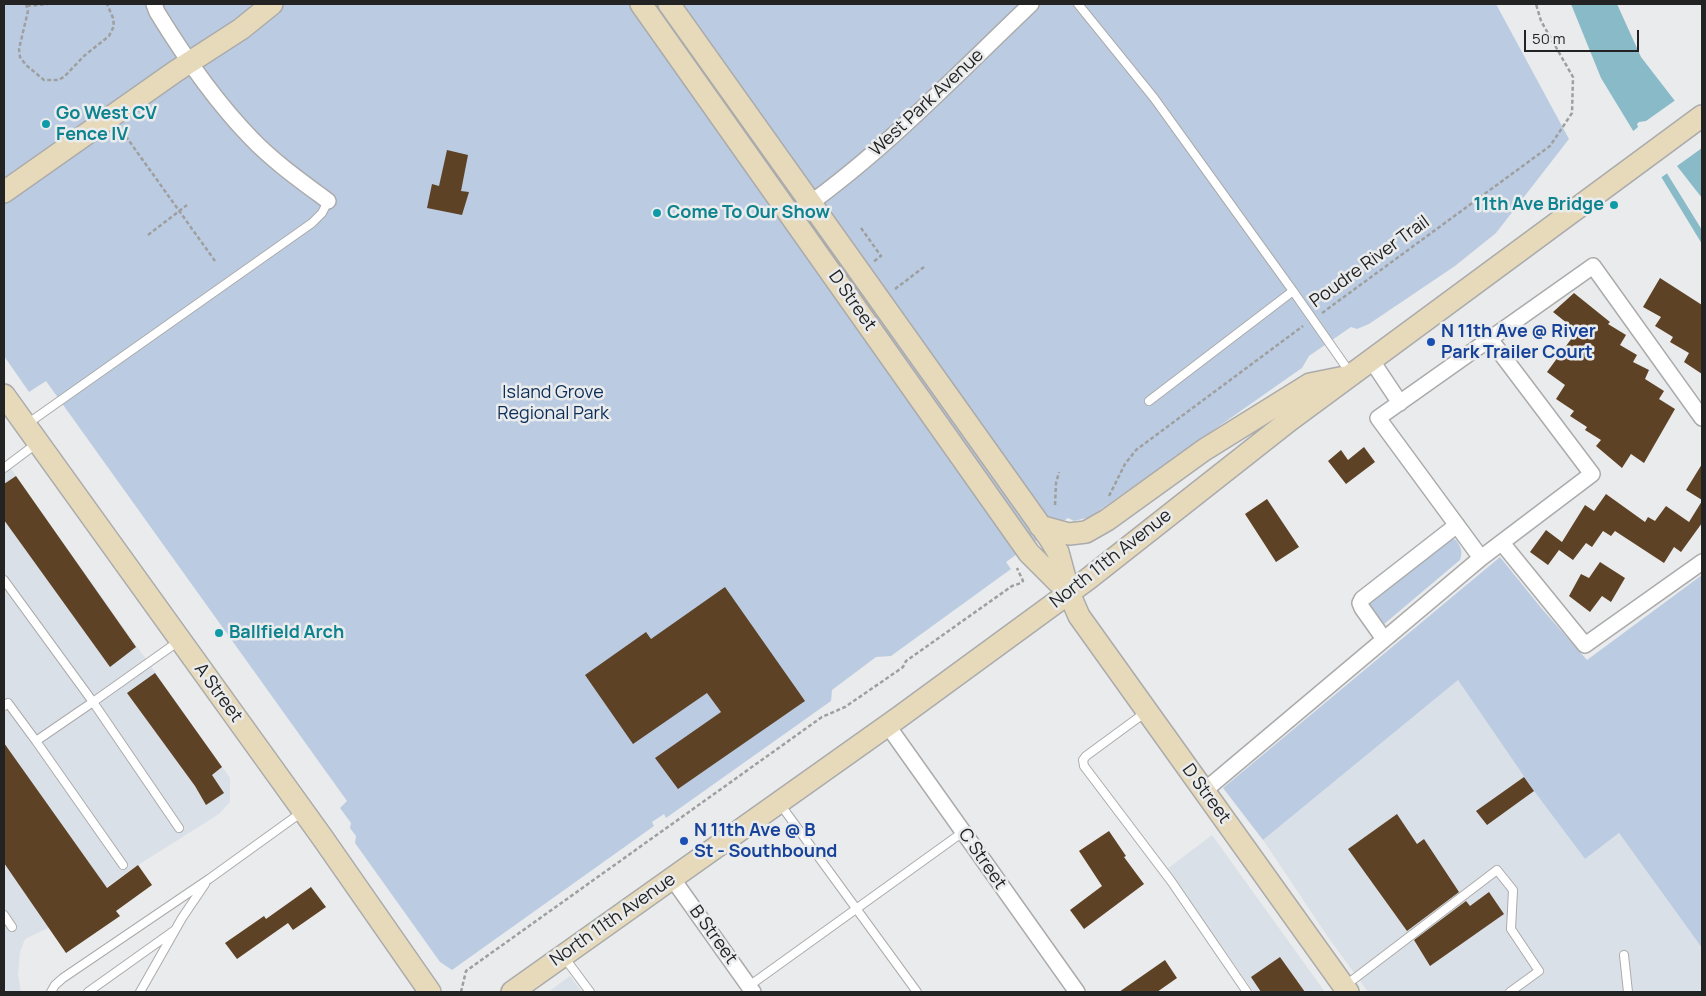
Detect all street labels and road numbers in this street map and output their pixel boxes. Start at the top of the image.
street label: West Park Avenue [866,45,988,161]
street label: Poudre River Trail [1306,211,1434,313]
street label: D Street [823,267,881,335]
street label: North 11th Avenue [1046,505,1176,613]
street label: A Street [189,659,247,727]
street label: D Street [1177,760,1235,828]
street label: C Street [953,824,1011,894]
street label: North 11th Avenue [546,869,680,971]
street label: B Street [684,901,742,969]

